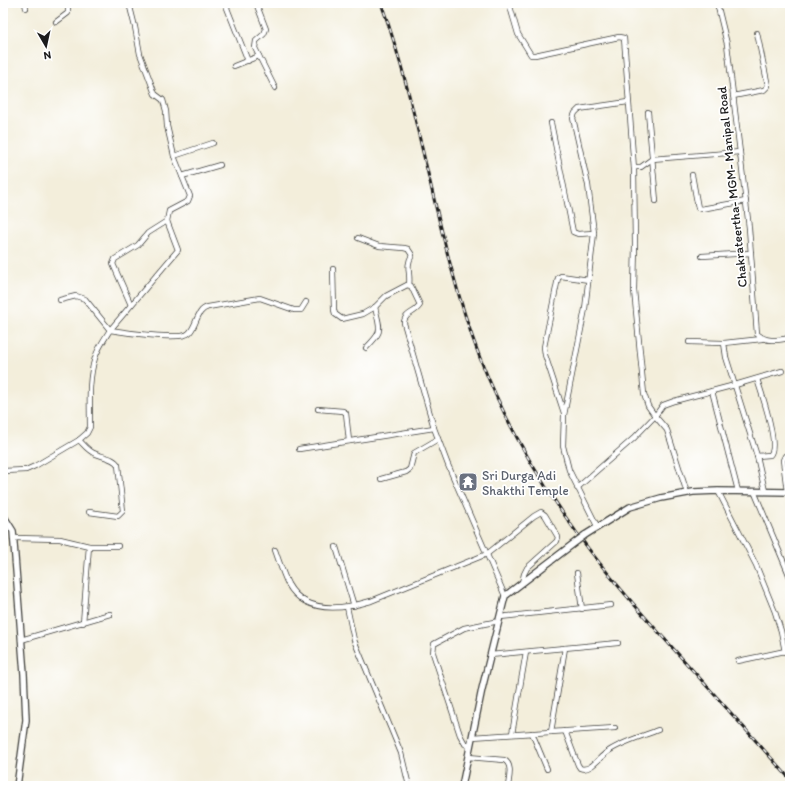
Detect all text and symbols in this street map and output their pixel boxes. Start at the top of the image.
north arrow [26,26,66,66]
text: N [43,48,52,62]
street label: Chakrateertha- MGM- Manipal Road [714,86,750,288]
place label: Sri Durga Adi Shakthi Temple [482,468,569,498]
temple icon: Sri Durga Adi Shakthi Temple [457,471,479,493]

